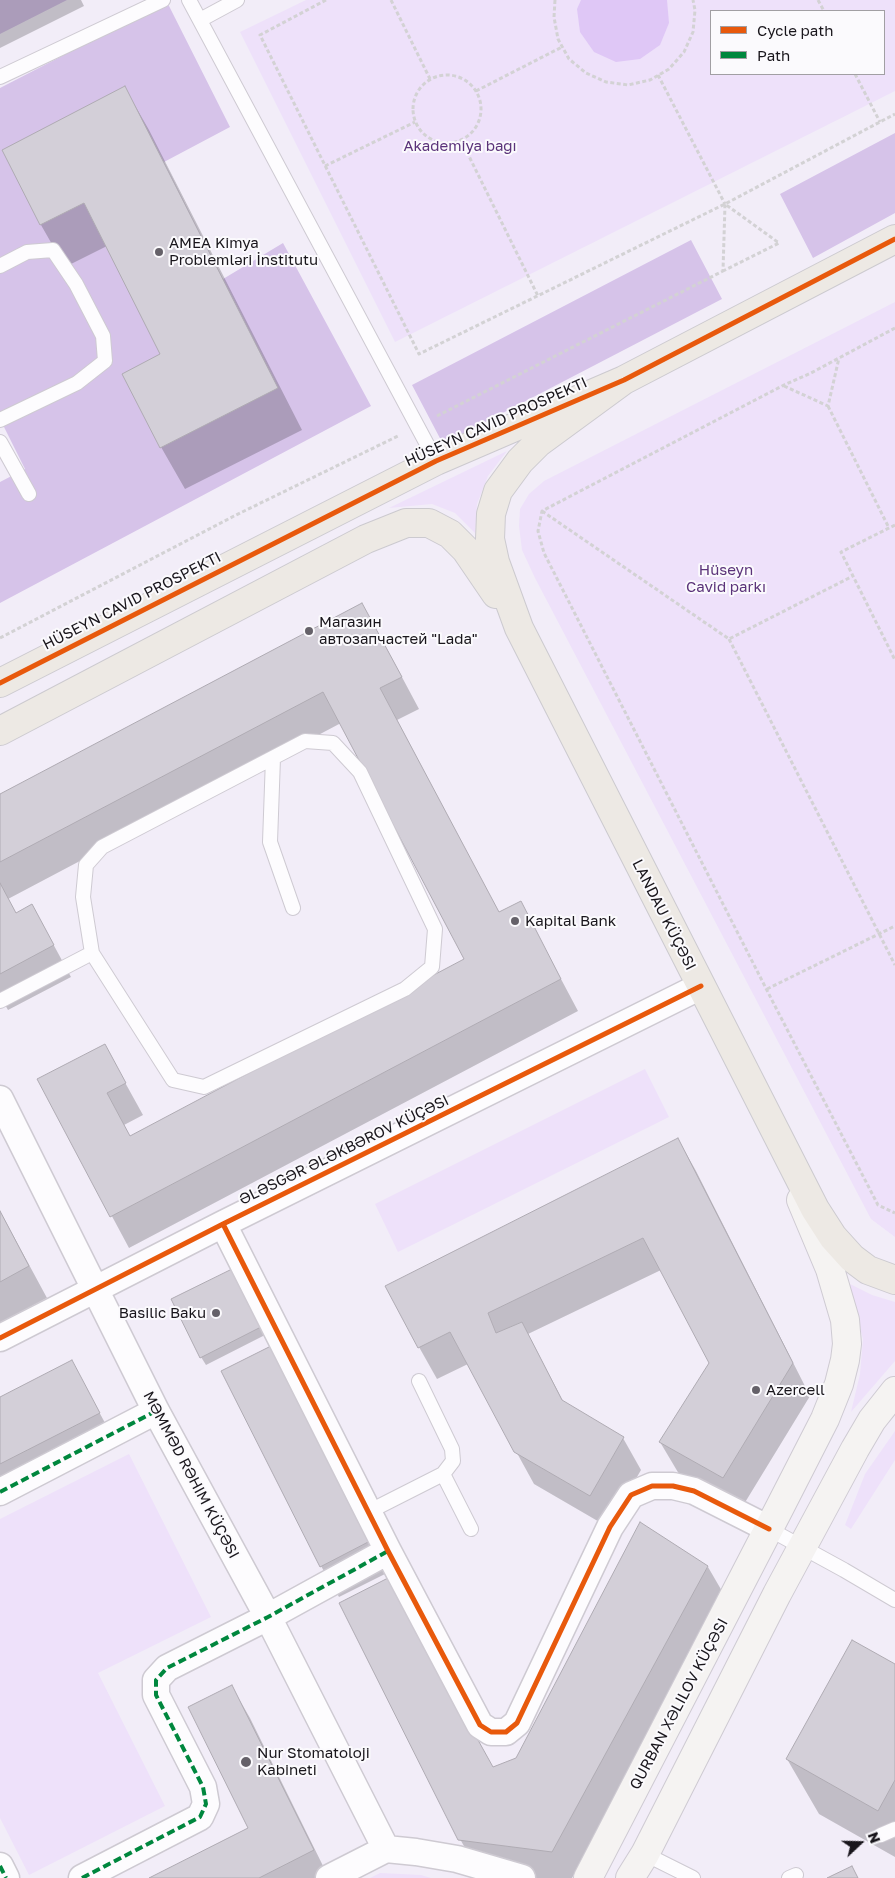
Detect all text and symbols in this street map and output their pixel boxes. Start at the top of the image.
legend [710,10,885,75]
text: Cycle path [757,21,833,39]
text: Path [757,46,790,64]
park label: Akademiya bağı [403,137,517,155]
place label: AMEA Kimya Problemləri İnstitutu [169,234,318,269]
marker: AMEA Kimya Problemləri İnstitutu [153,246,165,258]
street label: HÜSEYN CAVID PROSPEKTI [402,374,590,470]
street label: HÜSEYN CAVID PROSPEKTI [40,548,224,654]
park label: Hüseyn Cavid parkı [686,561,766,596]
place label: Магазин автозапчастей "Lada" [319,613,478,648]
marker: Магазин автозапчастей "Lada" [303,625,315,637]
street label: LANDAU KÜÇƏSI [628,857,700,973]
place label: Kapital Bank [525,912,616,930]
marker: Kapital Bank [509,915,521,927]
street label: ƏLƏSGƏR ƏLƏKBƏROV KÜÇƏSI [236,1091,452,1209]
place label: Basilic Baku [119,1304,206,1322]
marker: Basilic Baku [210,1307,222,1319]
place label: Azercell [766,1381,825,1399]
marker: Azercell [750,1384,762,1396]
street label: MƏMMƏD RƏHIM KÜÇƏSI [139,1388,243,1562]
street label: QURBAN XƏLILOV KÜÇƏSI [626,1615,732,1793]
place label: Nur Stomatoloji Kabineti [257,1744,370,1779]
marker: Nur Stomatoloji Kabineti [239,1755,253,1769]
north arrow [835,1818,885,1868]
text: N [865,1829,884,1845]

